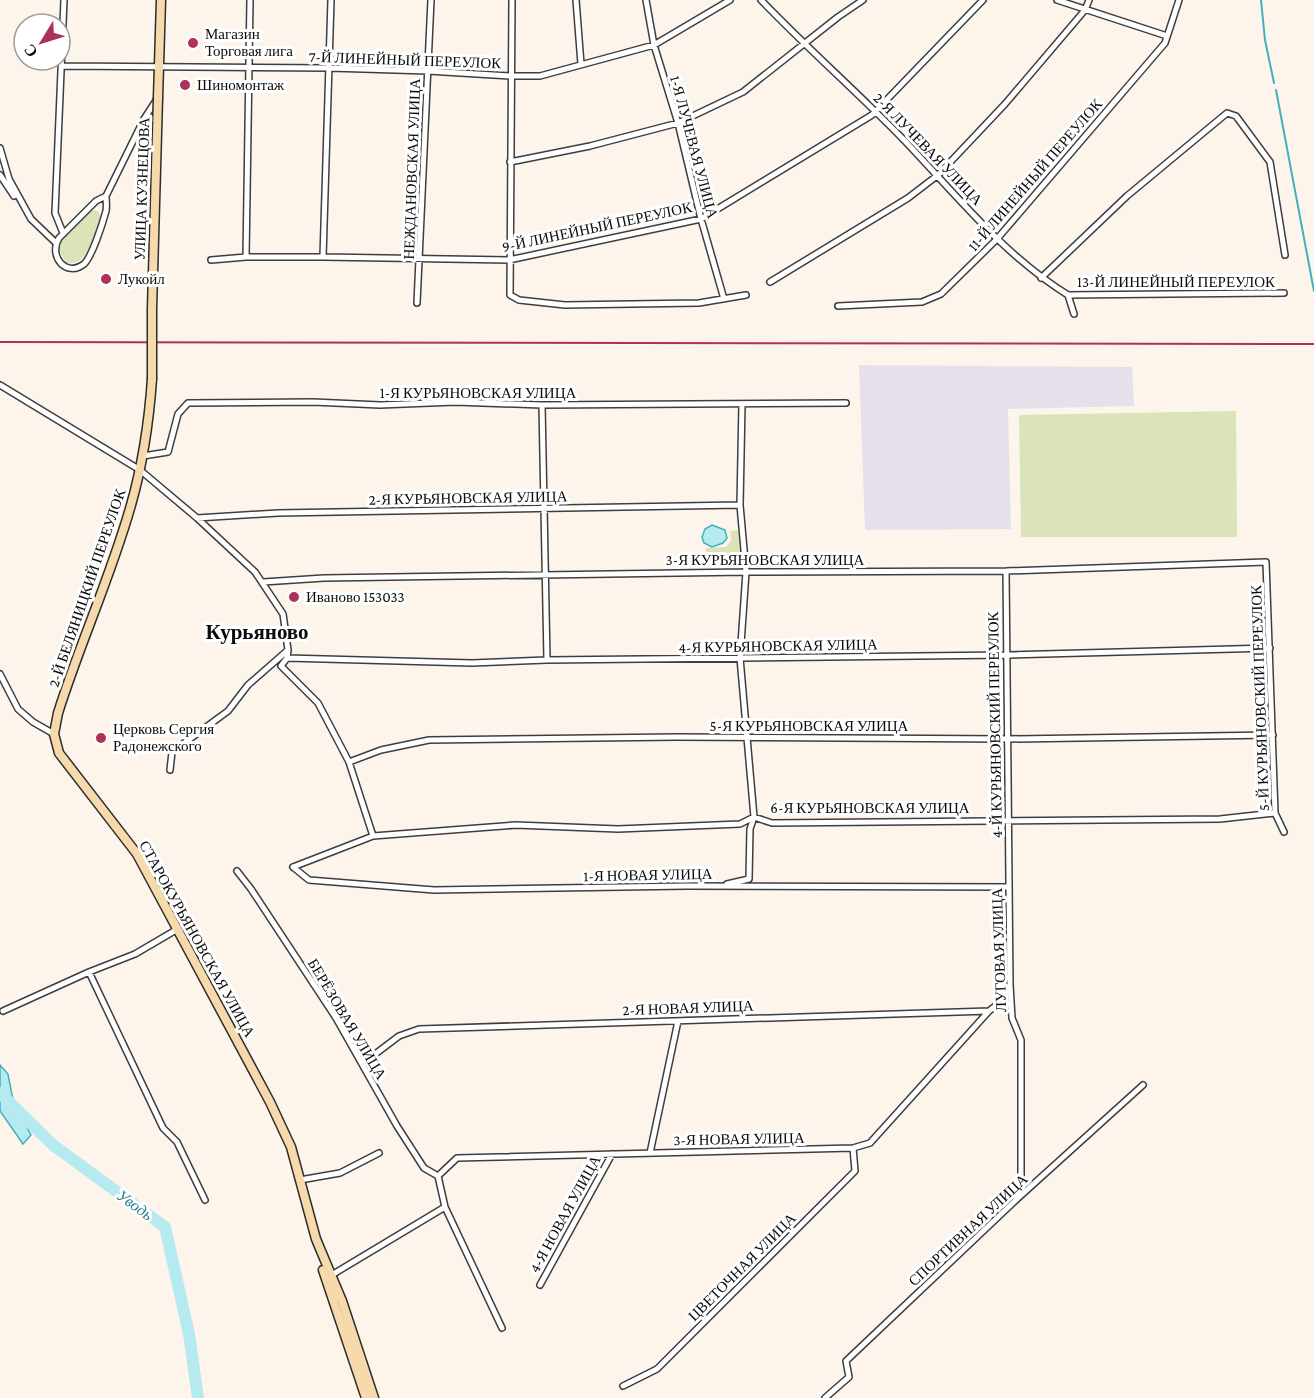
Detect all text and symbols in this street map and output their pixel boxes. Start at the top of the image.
north arrow [12,12,72,72]
place label: Магазин Торговая лига [205,26,293,59]
marker: Магазин Торговая лига [186,36,200,50]
text: С [20,41,41,61]
street label: 7-Й ЛИНЕЙНЫЙ ПЕРЕУЛОК [308,49,502,71]
street label: 1-Я ЛУЧЕВАЯ УЛИЦА [667,74,721,220]
place label: Шиномонтаж [197,77,285,93]
marker: Шиномонтаж [178,78,192,92]
street label: НЕЖДАНОВСКАЯ УЛИЦА [401,78,423,260]
street label: 2-Я ЛУЧЕВАЯ УЛИЦА [870,90,986,208]
street label: 11-Й ЛИНЕЙНЫЙ ПЕРЕУЛОК [965,95,1106,254]
street label: УЛИЦА КУЗНЕЦОВА [132,117,153,261]
street label: 9-Й ЛИНЕЙНЫЙ ПЕРЕУЛОК [501,199,694,255]
place label: Лукойл [118,271,165,287]
marker: Лукойл [99,272,113,286]
street label: 13-Й ЛИНЕЙНЫЙ ПЕРЕУЛОК [1077,274,1276,290]
street label: 1-Я КУРЬЯНОВСКАЯ УЛИЦА [380,385,577,401]
street label: 2-Й БЕЛЯНИЦКИЙ ПЕРЕУЛОК [46,486,129,689]
street label: 2-Я КУРЬЯНОВСКАЯ УЛИЦА [368,488,568,508]
street label: 3-Я КУРЬЯНОВСКАЯ УЛИЦА [666,552,865,568]
street label: 5-Й КУРЬЯНОВСКИЙ ПЕРЕУЛОК [1248,584,1272,811]
place label: Иваново 153033 [306,589,405,605]
marker: Иваново 153033 [287,590,301,604]
street label: 4-Й КУРЬЯНОВСКИЙ ПЕРЕУЛОК [985,610,1005,839]
district label: Курьяново [205,620,309,644]
street label: 4-Я КУРЬЯНОВСКАЯ УЛИЦА [678,636,878,656]
street label: 5-Я КУРЬЯНОВСКАЯ УЛИЦА [710,718,909,734]
place label: Церковь Сергия Радонежского [113,721,214,754]
marker: Церковь Сергия Радонежского [94,731,108,745]
street label: 6-Я КУРЬЯНОВСКАЯ УЛИЦА [770,800,970,816]
street label: СТАРОКУРЬЯНОВСКАЯ УЛИЦА [136,838,258,1040]
street label: 1-Я НОВАЯ УЛИЦА [583,866,713,884]
street label: ЛУГОВАЯ УЛИЦА [989,887,1009,1012]
street label: БЕРЁЗОВАЯ УЛИЦА [305,956,389,1082]
street label: 2-Я НОВАЯ УЛИЦА [622,998,754,1018]
street label: 3-Я НОВАЯ УЛИЦА [673,1130,805,1148]
street label: 4-Я НОВАЯ УЛИЦА [526,1152,604,1276]
street label: СПОРТИВНАЯ УЛИЦА [905,1171,1031,1289]
water label: Уводь [114,1186,156,1224]
street label: ЦВЕТОЧНАЯ УЛИЦА [685,1210,799,1324]

